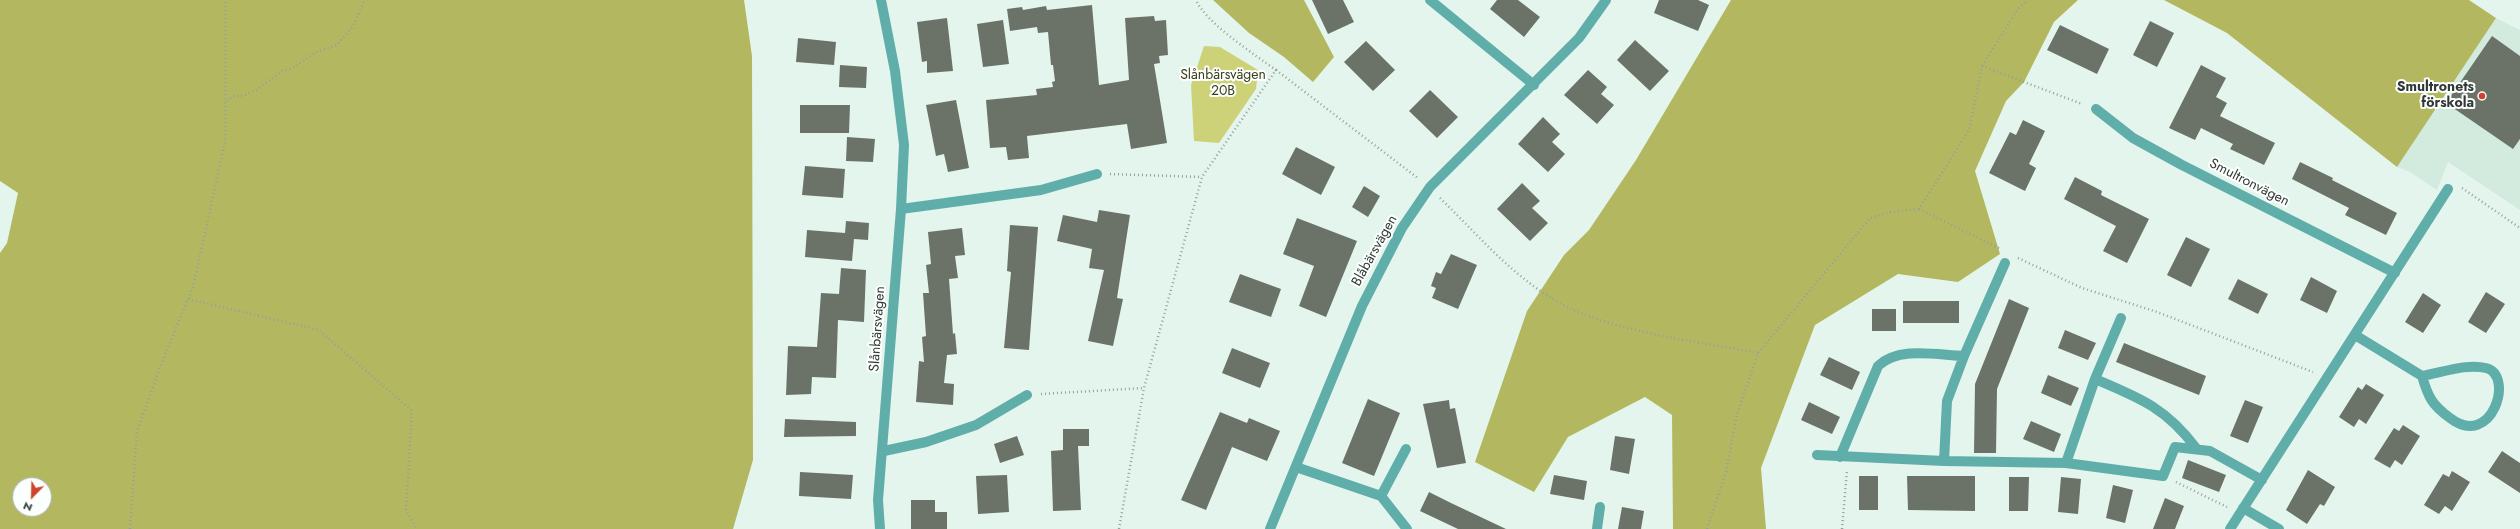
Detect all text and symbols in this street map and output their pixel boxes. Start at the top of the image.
park label: Slånbärsvägen 20B [1180,68,1266,100]
place label: Smultronets förskola [2397,80,2474,112]
marker: Smultronets förskola [2477,91,2487,101]
street label: Smultronvägen [2206,156,2292,210]
street label: Blåbärsvägen [1349,213,1401,289]
street label: Slånbärsvägen [867,286,889,372]
north arrow [12,477,52,517]
text: N [21,498,35,516]

